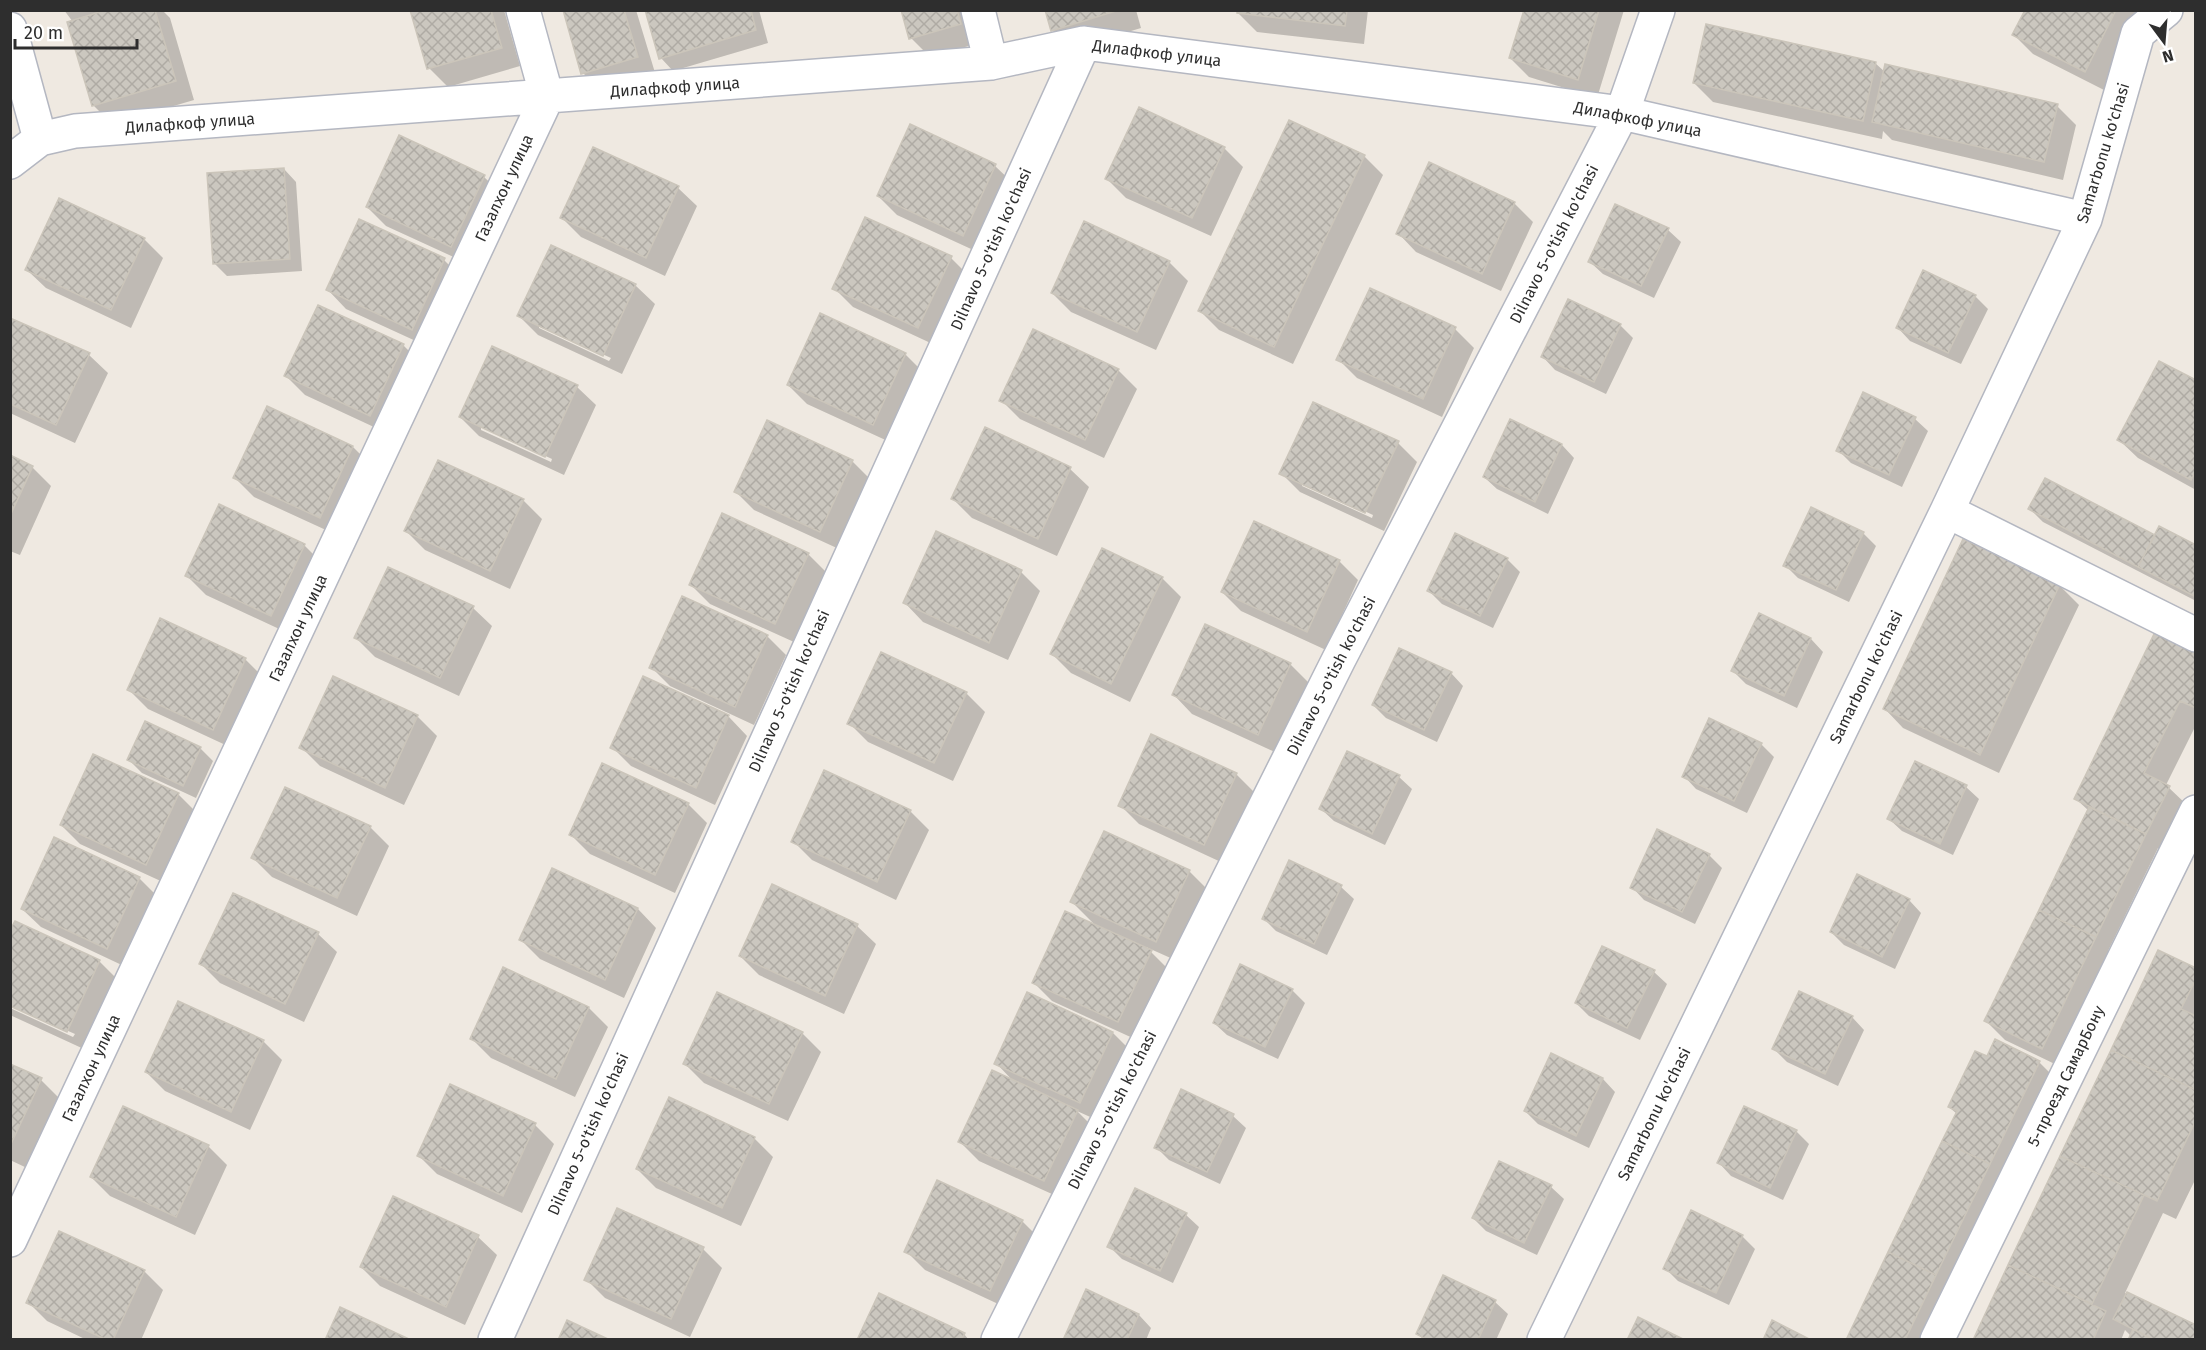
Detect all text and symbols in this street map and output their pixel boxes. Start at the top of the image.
scale bar [15,12,136,50]
north arrow [2134,12,2194,72]
text: 20 m [24,22,63,44]
street label: Дилафкоф улица [1090,36,1223,70]
text: N [2160,45,2176,67]
street label: Дилафкоф улица [609,73,740,101]
street label: Samarbonu ko'chasi [2073,80,2133,226]
street label: Дилафкоф улица [1572,97,1703,141]
street label: Дилафкоф улица [124,109,255,137]
street label: Газалхон улица [471,131,537,245]
street label: Dilnavo 5-o'tish ko'chasi [1506,161,1602,327]
street label: Dilnavo 5-o'tish ko'chasi [947,165,1035,333]
street label: Газалхон улица [265,571,331,685]
street label: Dilnavo 5-o'tish ko'chasi [1283,593,1379,759]
street label: Dilnavo 5-o'tish ko'chasi [745,607,833,775]
street label: Samarbonu ko'chasi [1825,607,1907,747]
street label: 5-проезд СамарБону [2024,1002,2108,1150]
street label: Газалхон улица [58,1011,124,1125]
street label: Dilnavo 5-o'tish ko'chasi [1064,1027,1160,1193]
street label: Samarbonu ko'chasi [1613,1044,1695,1184]
street label: Dilnavo 5-o'tish ko'chasi [544,1050,632,1218]

